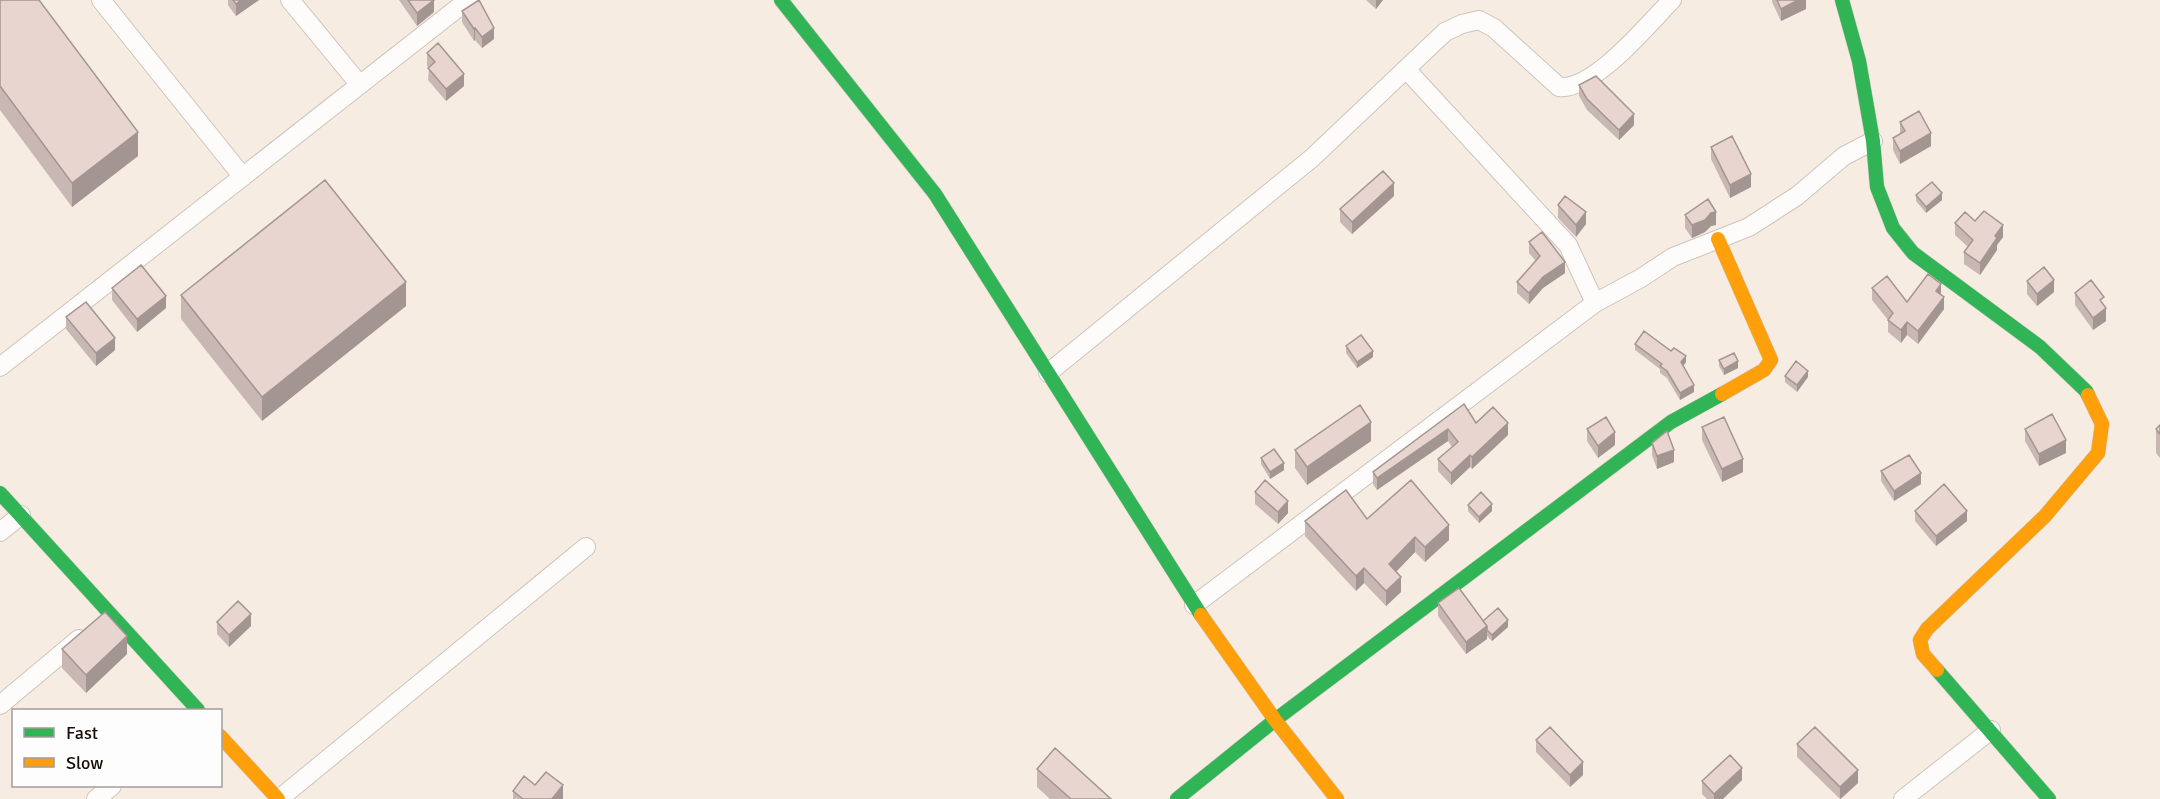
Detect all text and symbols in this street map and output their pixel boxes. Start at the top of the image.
legend [12,709,222,787]
text: Fast [66,722,98,744]
text: Slow [66,752,103,774]

